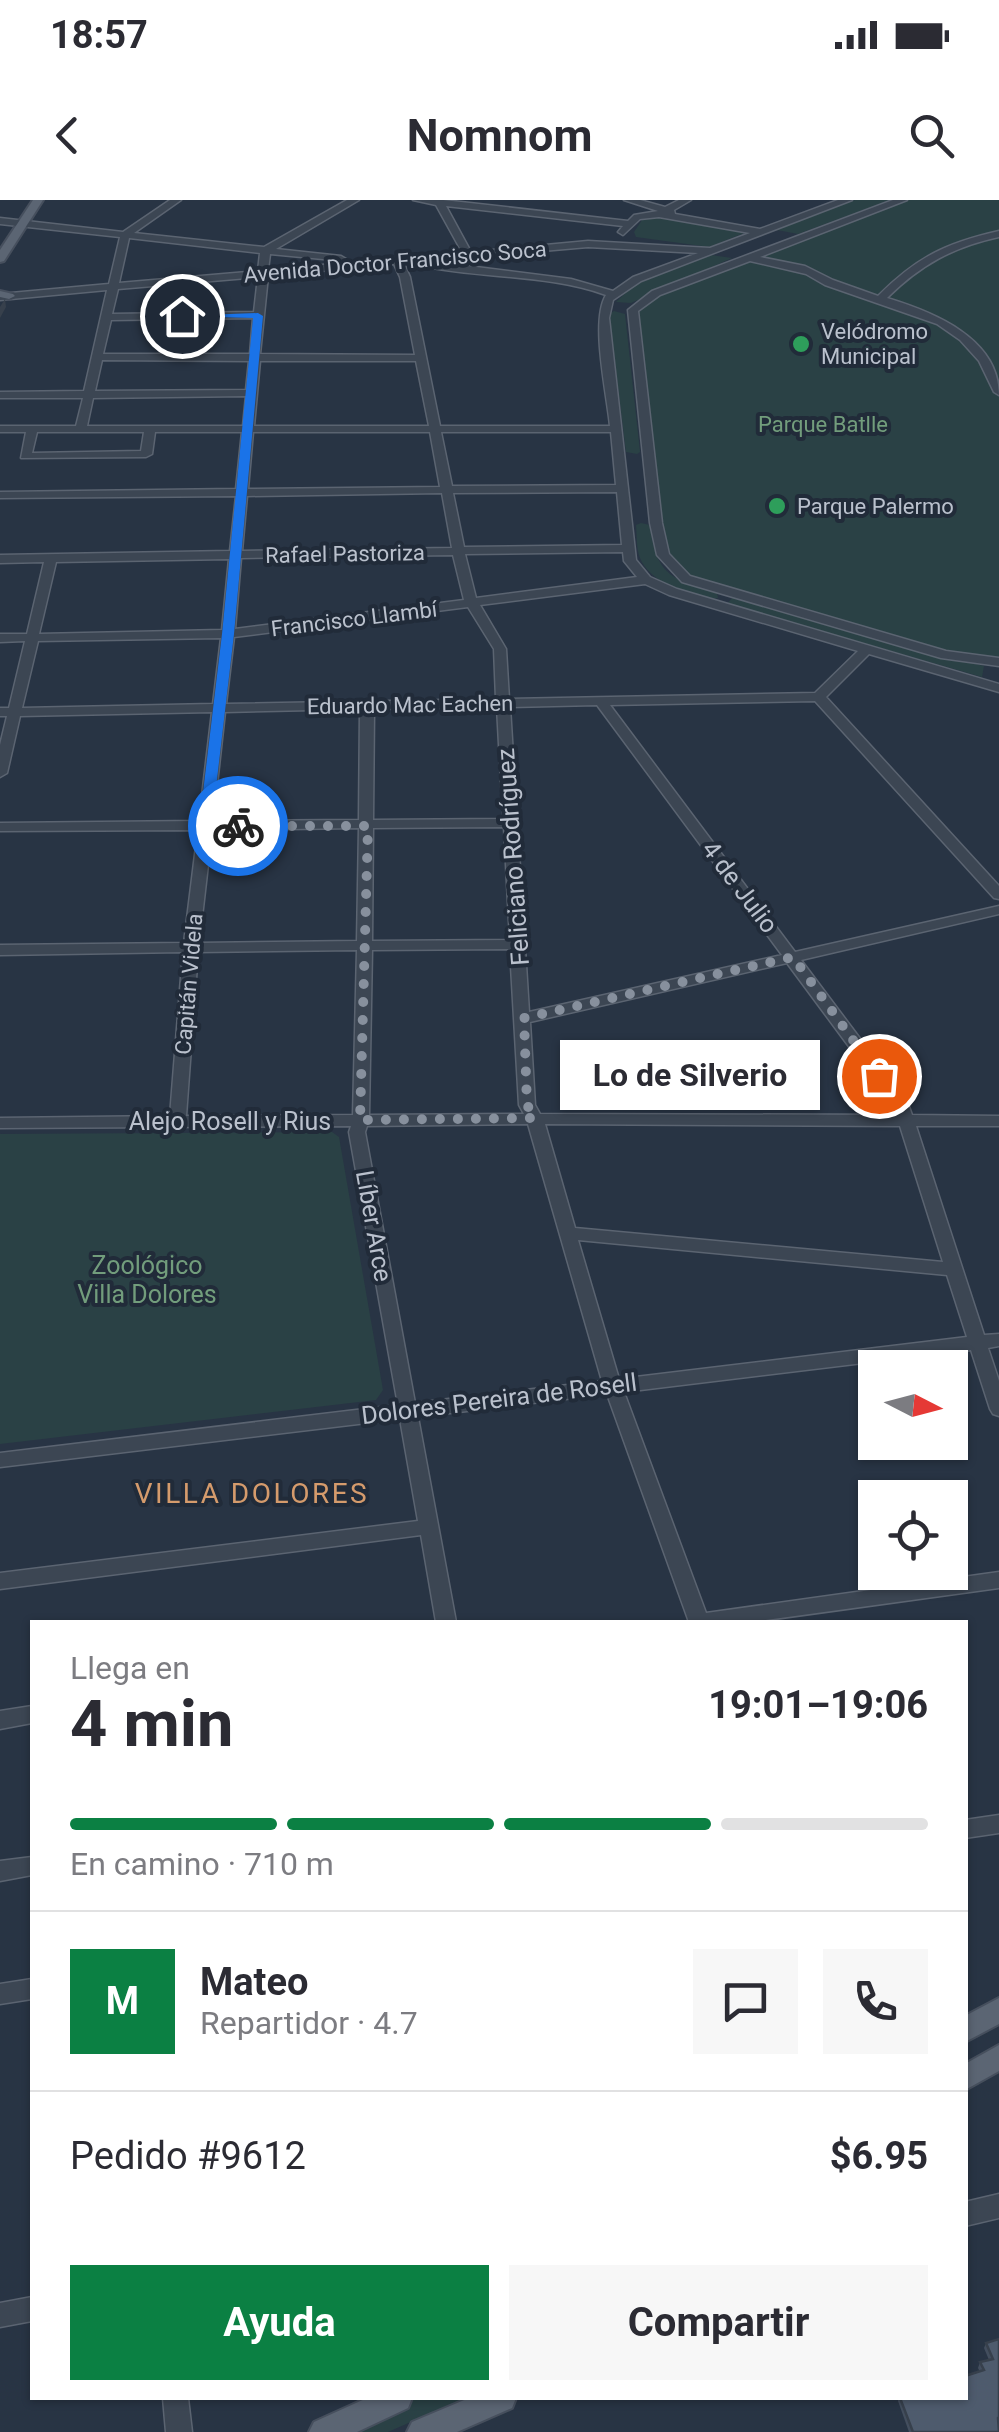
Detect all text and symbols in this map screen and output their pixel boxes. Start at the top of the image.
text: 18:57 [50,13,148,57]
icon: back [40,108,95,163]
icon: search [904,108,959,163]
text: Nomnom [407,109,592,162]
street label: Avenida Doctor Francisco Soca [242,236,548,288]
pin [140,274,225,359]
icon: home [155,289,210,344]
place label: Velódromo Municipal [821,319,928,369]
marker: Velódromo Municipal [790,333,812,355]
park label: Parque Batlle [758,412,888,437]
place label: Parque Palermo [797,494,954,519]
marker: Parque Palermo [766,495,788,517]
street label: Rafael Pastoriza [265,540,425,568]
street label: Francisco Llambí [270,596,440,642]
street label: Eduardo Mac Eachen [307,691,513,719]
street label: Feliciano Rodríguez [491,747,535,967]
courier [188,776,288,876]
icon: bike [211,799,266,854]
street label: 4 de Julio [696,835,784,939]
street label: Capitán Videla [170,912,208,1056]
pin [837,1034,922,1119]
callout: Lo de Silverio [559,1041,819,1111]
icon: bag [852,1049,907,1104]
text: Lo de Silverio [593,1056,787,1094]
street label: Alejo Rosell y Rius [129,1107,331,1136]
street label: Líber Arce [350,1168,398,1284]
park label: Zoológico Villa Dolores [77,1251,217,1309]
north arrow [858,1350,968,1460]
map controls [858,1350,968,1590]
street label: Dolores Pereira de Rosell [360,1368,638,1430]
district label: VILLA DOLORES [135,1477,369,1510]
button: locate [858,1480,968,1590]
text: Llega en [70,1649,190,1687]
text: 19:01–19:06 [708,1683,928,1727]
text: 4 min [70,1686,233,1762]
text: En camino · 710 m [70,1845,334,1883]
button: chat [693,1949,798,2054]
button: phone [823,1949,928,2054]
text: Mateo [200,1960,308,2004]
text: M [106,1979,139,2023]
text: Repartidor · 4.7 [200,2004,418,2042]
text: Pedido #9612 [70,2134,306,2178]
text: $6.95 [830,2134,928,2178]
button: Ayuda [70,2265,489,2380]
button: Compartir [509,2265,928,2380]

